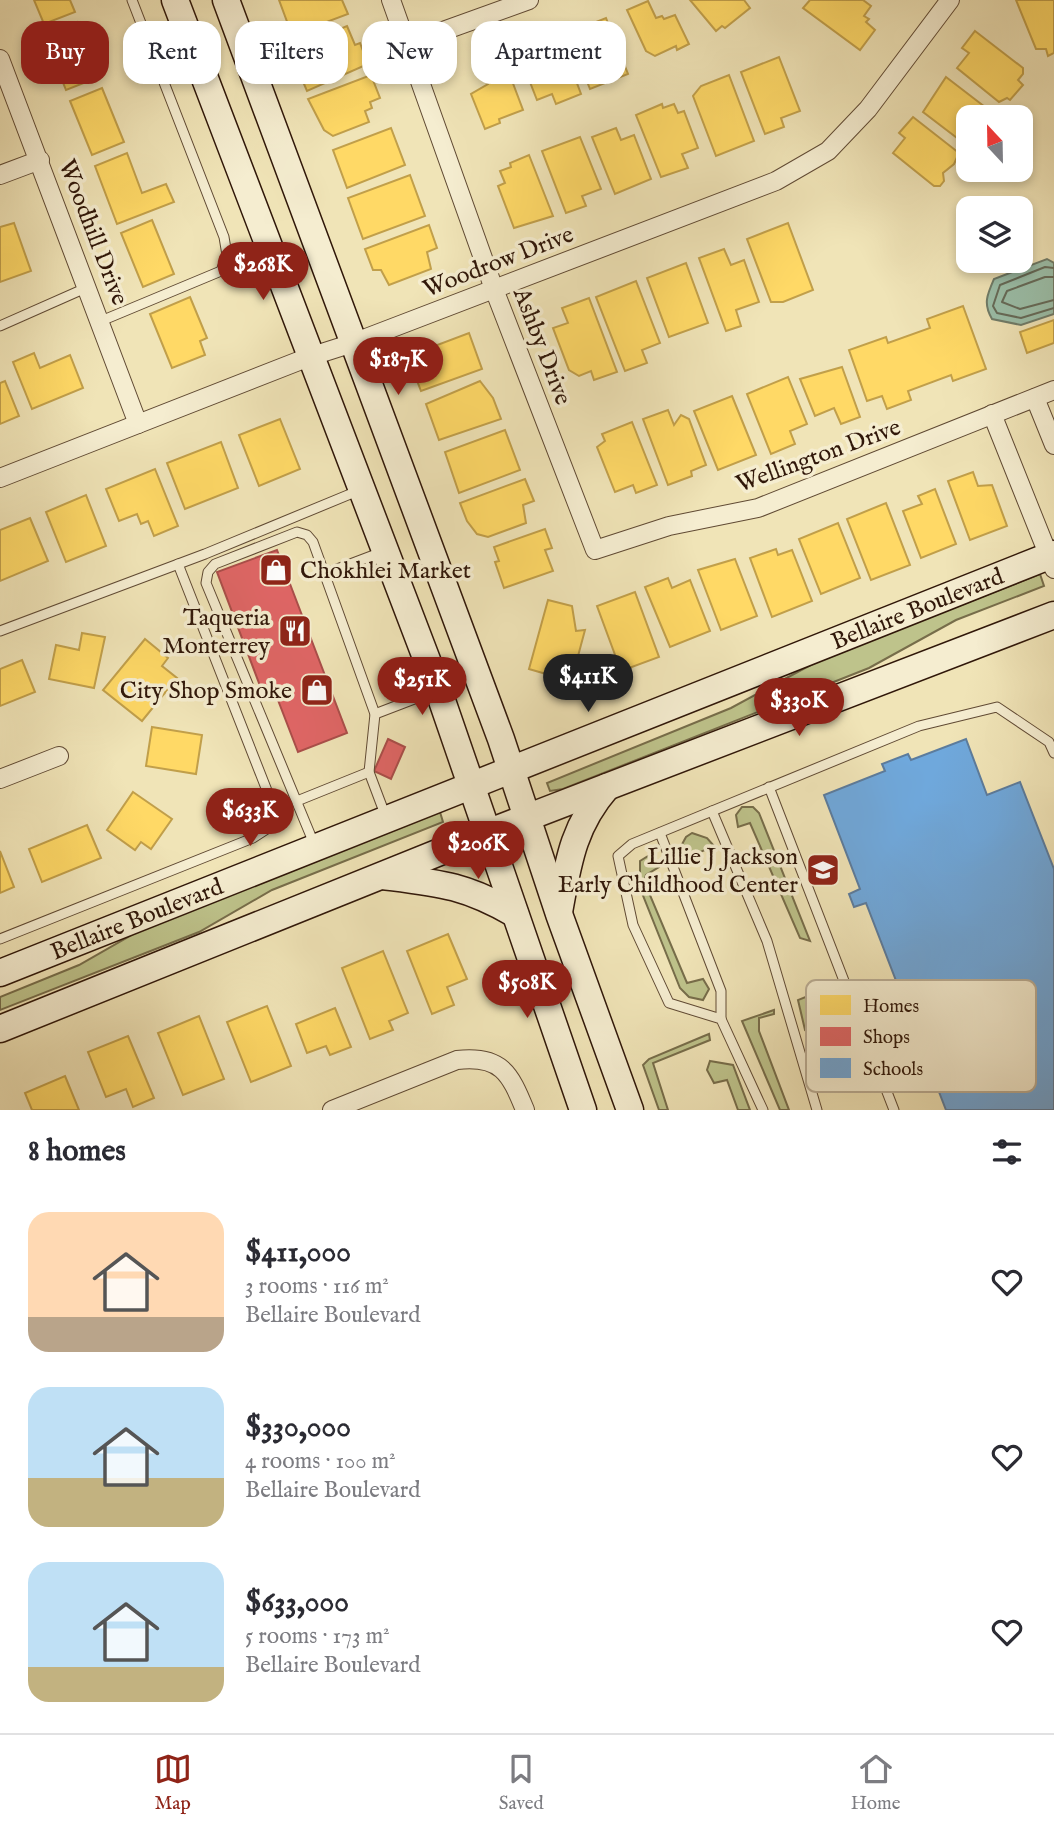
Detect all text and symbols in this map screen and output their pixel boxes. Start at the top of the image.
chip: Buy [21,21,109,84]
chip: Rent [123,21,221,84]
chip: Filters [235,21,348,84]
chip: New [362,21,457,84]
chip: Apartment [471,21,626,84]
north arrow [956,105,1032,182]
map controls [956,105,1033,273]
street label: Woodhill Drive [51,155,135,310]
button: layers [956,196,1033,273]
street label: Woodrow Drive [419,219,578,305]
pin: $268K [214,243,312,302]
text: $268K [234,250,292,279]
street label: Ashby Drive [505,283,578,410]
pin: $187K [349,338,447,397]
text: $187K [369,345,427,374]
street label: Wellington Drive [732,412,905,501]
shop icon: Chokhlei Market [257,551,295,589]
place label: Chokhlei Market [300,556,471,587]
street label: Bellaire Boulevard [827,561,1009,658]
place label: Taqueria Monterrey [162,603,271,662]
restaurant icon: Taqueria Monterrey [276,612,314,650]
pin: $411K [539,654,637,714]
pin: $251K [373,658,471,717]
text: $411K [559,662,617,691]
text: $251K [394,665,451,694]
shop icon: City Shop Smoke [298,671,336,709]
place label: City Shop Smoke [120,676,292,707]
pin: $330K [750,678,848,738]
text: $330K [770,686,828,715]
pin: $633K [201,788,299,848]
text: $633K [222,796,278,825]
pin: $206K [429,822,527,881]
text: $206K [447,829,509,858]
place label: Lillie J Jackson Early Childhood Center [558,842,798,901]
school or university icon: Lillie J Jackson Early Childhood Center [804,851,842,889]
street label: Bellaire Boulevard [46,872,228,968]
pin: $508K [478,960,576,1020]
text: $508K [498,968,556,997]
legend [806,980,1036,1092]
text: Homes [863,995,919,1019]
text: Shops [863,1026,910,1050]
text: Schools [863,1058,923,1082]
text: 8 homes [28,1133,126,1171]
icon: filters [988,1133,1026,1171]
text: $411,000 [245,1234,351,1272]
icon: home [84,1240,168,1324]
icon: heart [988,1263,1026,1301]
text: 3 rooms · 116 m² [245,1272,389,1301]
text: Bellaire Boulevard [245,1301,420,1330]
text: $330,000 [245,1409,351,1447]
icon: home [84,1415,168,1499]
icon: heart [988,1438,1026,1476]
text: 4 rooms · 100 m² [245,1447,396,1476]
text: Bellaire Boulevard [245,1476,420,1505]
text: $633,000 [245,1584,349,1622]
icon: home [84,1590,168,1674]
icon: heart [988,1613,1026,1651]
text: 5 rooms · 173 m² [245,1622,390,1651]
text: Bellaire Boulevard [245,1651,420,1680]
tab: Map [154,1750,192,1816]
tab: Saved [499,1750,544,1816]
tab: Home [851,1750,900,1816]

